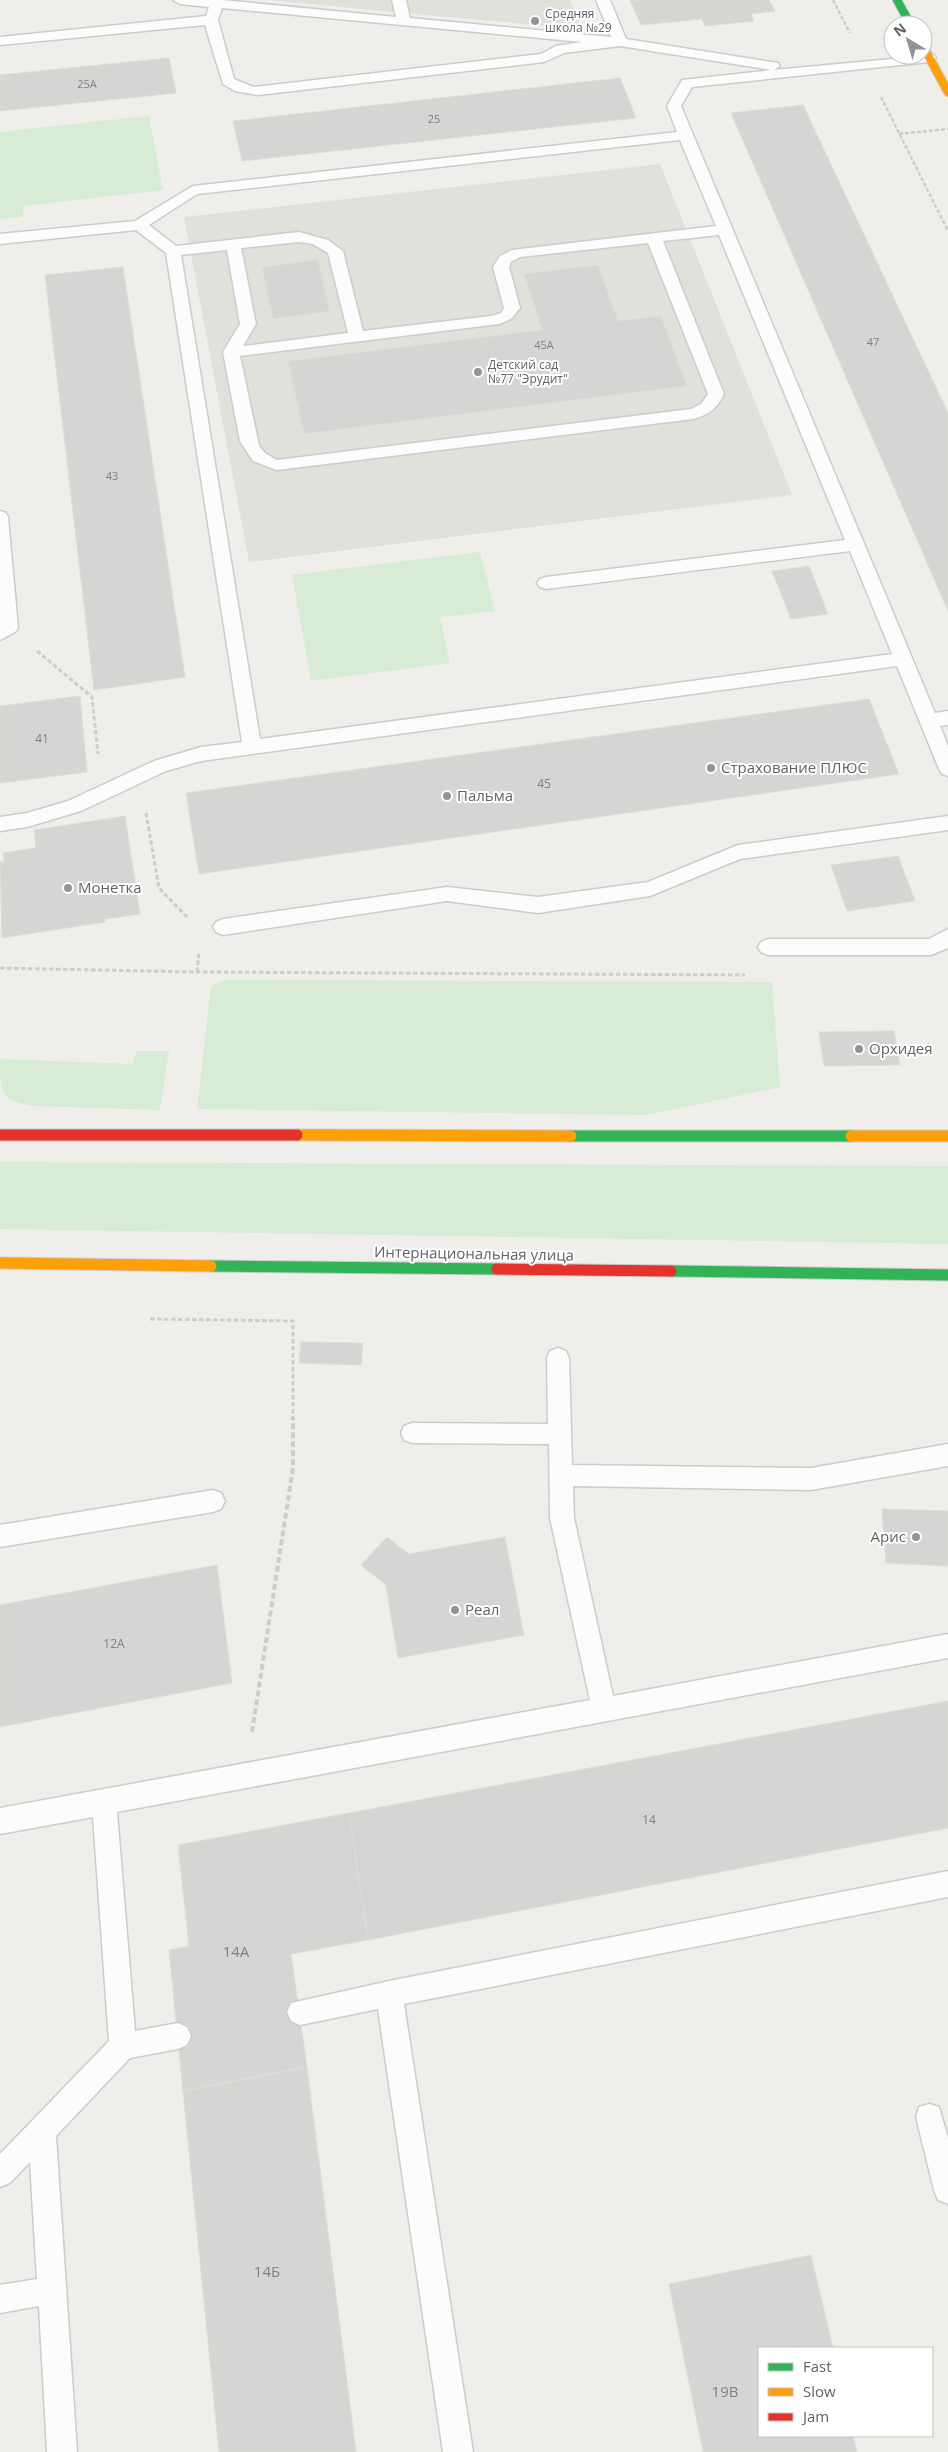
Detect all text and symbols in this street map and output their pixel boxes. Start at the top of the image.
place label: Средняя школа №29 [545,5,612,36]
marker: Средняя школа №29 [529,15,541,27]
north arrow [883,15,933,65]
text: N [889,18,910,40]
house number: 25А [77,76,97,91]
house number: 25 [428,111,440,126]
house number: 47 [867,334,879,349]
house number: 45А [534,337,554,352]
place label: Детский сад №77 "Эрудит" [488,356,568,387]
marker: Детский сад №77 "Эрудит" [472,366,484,378]
house number: 43 [106,468,118,483]
house number: 41 [35,730,49,747]
place label: Страхование ПЛЮС [721,757,867,777]
marker: Страхование ПЛЮС [705,762,717,774]
house number: 45 [537,775,551,792]
place label: Пальма [457,785,513,805]
marker: Пальма [441,790,453,802]
place label: Монетка [78,877,142,897]
marker: Монетка [62,882,74,894]
place label: Орхидея [869,1038,933,1058]
marker: Орхидея [853,1043,865,1055]
street label: Интернациональная улица [374,1241,574,1265]
place label: Арис [871,1526,906,1546]
marker: Арис [910,1531,922,1543]
place label: Реал [465,1599,499,1619]
marker: Реал [449,1604,461,1616]
house number: 12А [103,1635,125,1652]
house number: 14 [642,1811,656,1828]
house number: 14А [223,1941,250,1961]
house number: 14Б [254,2261,280,2281]
legend [758,2347,933,2437]
text: Fast [803,2356,832,2376]
house number: 19В [712,2381,738,2401]
text: Slow [803,2381,836,2401]
text: Jam [801,2406,829,2426]

